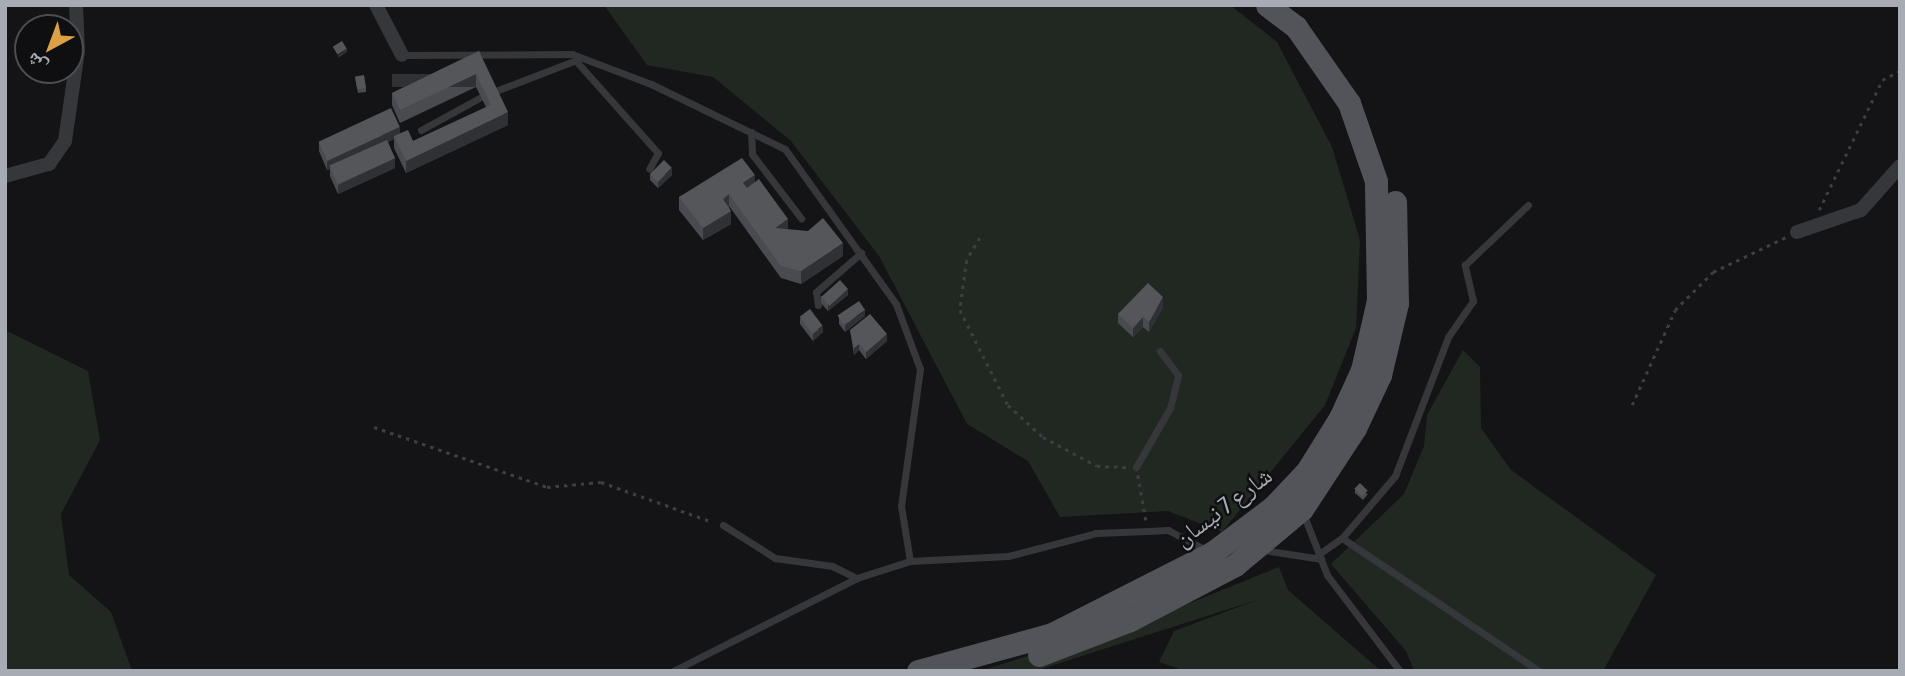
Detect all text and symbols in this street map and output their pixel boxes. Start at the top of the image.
north arrow [14,14,84,84]
text: ش [22,48,51,78]
street label: شارع 7 نيسان [1169,461,1277,553]

